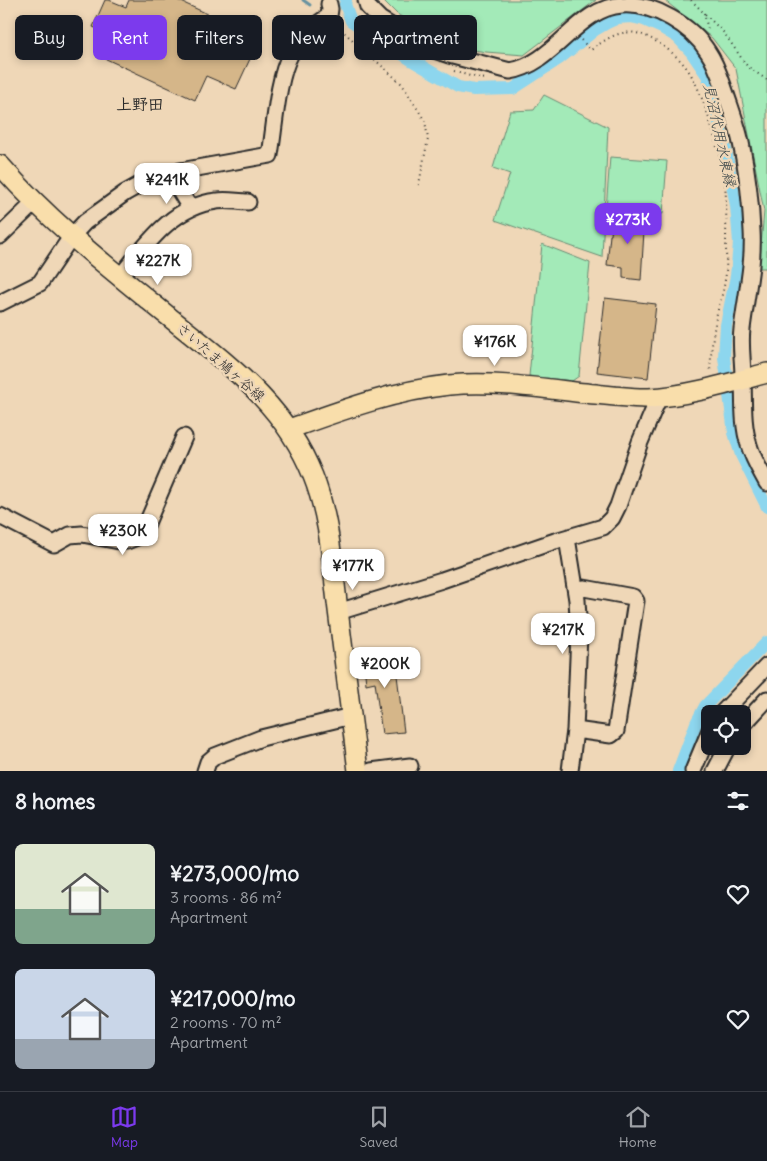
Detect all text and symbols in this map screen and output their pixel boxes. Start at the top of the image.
chip: Buy [15,15,83,60]
chip: Rent [93,15,167,60]
chip: Filters [177,15,262,60]
chip: New [272,15,344,60]
chip: Apartment [354,15,477,60]
water label: 見沼代用水東縁 [700,82,740,189]
district label: 上野田 [116,94,164,114]
pin: ¥241K [132,162,202,205]
text: ¥241K [145,169,189,189]
pin: ¥273K [593,202,663,245]
text: ¥273K [606,209,650,229]
pin: ¥227K [123,244,193,286]
text: ¥227K [136,250,180,270]
street label: さいたま鳩ヶ谷線 [173,319,269,405]
pin: ¥176K [460,324,530,367]
text: ¥176K [474,331,516,351]
pin: ¥230K [88,514,158,556]
text: ¥230K [99,520,147,540]
pin: ¥177K [318,548,388,591]
text: ¥177K [332,555,374,575]
pin: ¥217K [528,612,598,655]
text: ¥217K [542,619,584,639]
pin: ¥200K [350,646,420,689]
text: ¥200K [360,653,410,673]
map controls [701,705,751,755]
button: locate [701,705,751,755]
icon: filters [724,787,752,815]
text: 8 homes [15,788,95,815]
text: ¥273,000/mo [170,860,299,887]
icon: home [55,864,115,924]
icon: heart [724,880,752,908]
text: 3 rooms · 86 m² [170,887,282,907]
text: Apartment [170,907,248,927]
text: ¥217,000/mo [170,985,296,1012]
icon: home [55,989,115,1049]
icon: heart [724,1005,752,1033]
text: 2 rooms · 70 m² [170,1012,282,1032]
text: Apartment [170,1032,248,1052]
tab: Map [110,1103,138,1151]
tab: Saved [359,1103,398,1151]
tab: Home [619,1103,656,1151]

